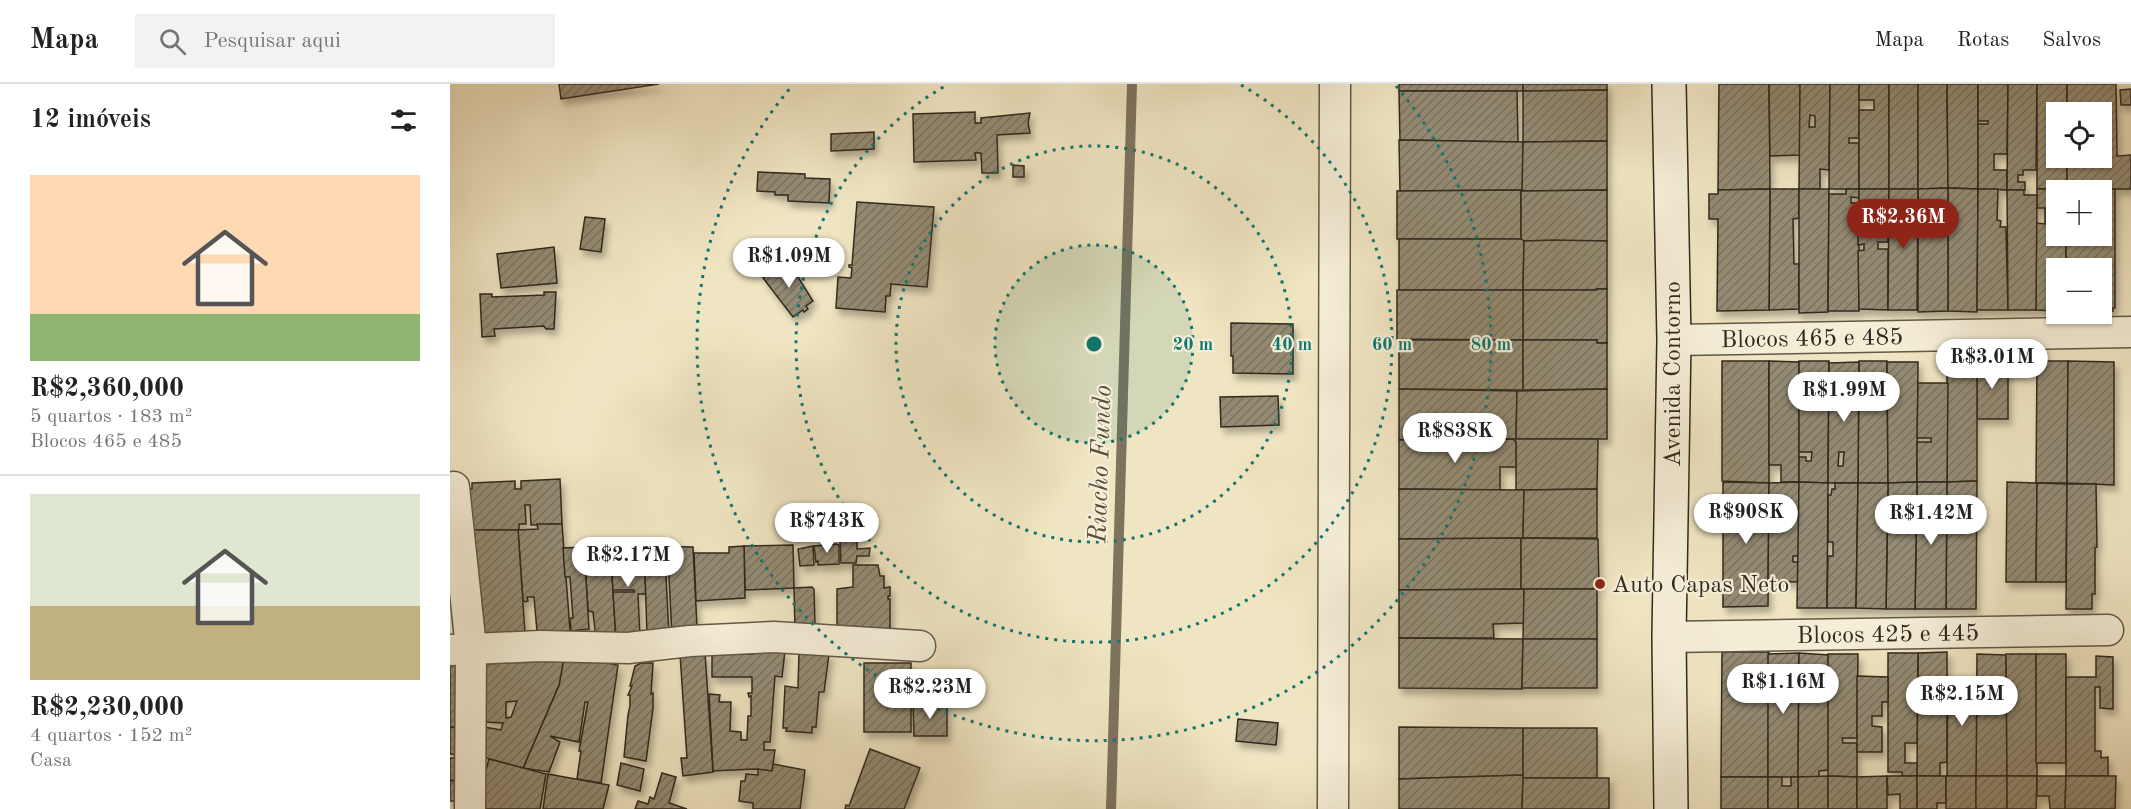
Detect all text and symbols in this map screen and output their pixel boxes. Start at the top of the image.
search box [135,14,555,68]
icon: search [156,25,189,58]
text: Mapa [30,27,99,55]
text: Pesquisar aqui [204,30,341,52]
text: Mapa [1875,30,1924,51]
text: Rotas [1957,30,2009,51]
text: Salvos [2042,30,2101,51]
map controls [2046,102,2112,324]
button: locate [2046,102,2112,168]
icon: filters [387,104,420,137]
text: 12 imóveis [30,107,151,133]
button: + [2046,180,2112,246]
pin: R$2.36M [1848,199,1958,250]
text: R$2.36M [1861,208,1945,228]
icon: home [171,214,279,322]
pin: R$1.09M [734,238,844,289]
text: R$1.09M [747,247,831,267]
button: − [2046,258,2112,324]
street label: Avenida Contorno [1662,281,1686,467]
street label: Blocos 465 e 485 [1721,326,1903,353]
centre of rings [1084,334,1104,354]
text: 20 m [1173,336,1213,354]
text: 40 m [1272,336,1312,354]
text: 60 m [1372,336,1412,354]
text: 80 m [1471,336,1511,354]
pin: R$3.01M [1937,339,2047,390]
text: R$3.01M [1950,348,2034,368]
pin: R$1.99M [1789,372,1899,423]
text: R$2,360,000 [30,376,184,402]
text: R$1.99M [1802,381,1886,401]
water label: Riacho Fundo [1085,385,1117,545]
text: 5 quartos · 183 m² [30,407,192,427]
pin: R$838K [1406,413,1504,464]
text: R$838K [1417,422,1493,442]
text: Blocos 465 e 485 [30,432,182,452]
pin: R$908K [1697,494,1795,545]
pin: R$1.42M [1876,495,1986,546]
pin: R$743K [778,503,876,554]
text: R$908K [1708,503,1784,523]
text: R$1.42M [1889,504,1973,524]
text: R$743K [789,512,865,532]
icon: home [171,533,279,641]
pin: R$2.17M [573,537,683,588]
text: R$2.17M [586,546,670,566]
place label: Auto Capas Neto [1612,574,1789,598]
marker: Auto Capas Neto [1593,577,1607,591]
street label: Blocos 425 e 445 [1797,622,1979,649]
pin: R$1.16M [1728,664,1838,715]
pin: R$2.23M [875,669,985,720]
text: R$1.16M [1741,673,1825,693]
pin: R$2.15M [1907,676,2017,727]
text: R$2.23M [888,678,972,698]
text: R$2.15M [1920,685,2004,705]
text: R$2,230,000 [30,695,184,721]
text: 4 quartos · 152 m² [30,726,192,746]
text: Casa [30,751,72,771]

